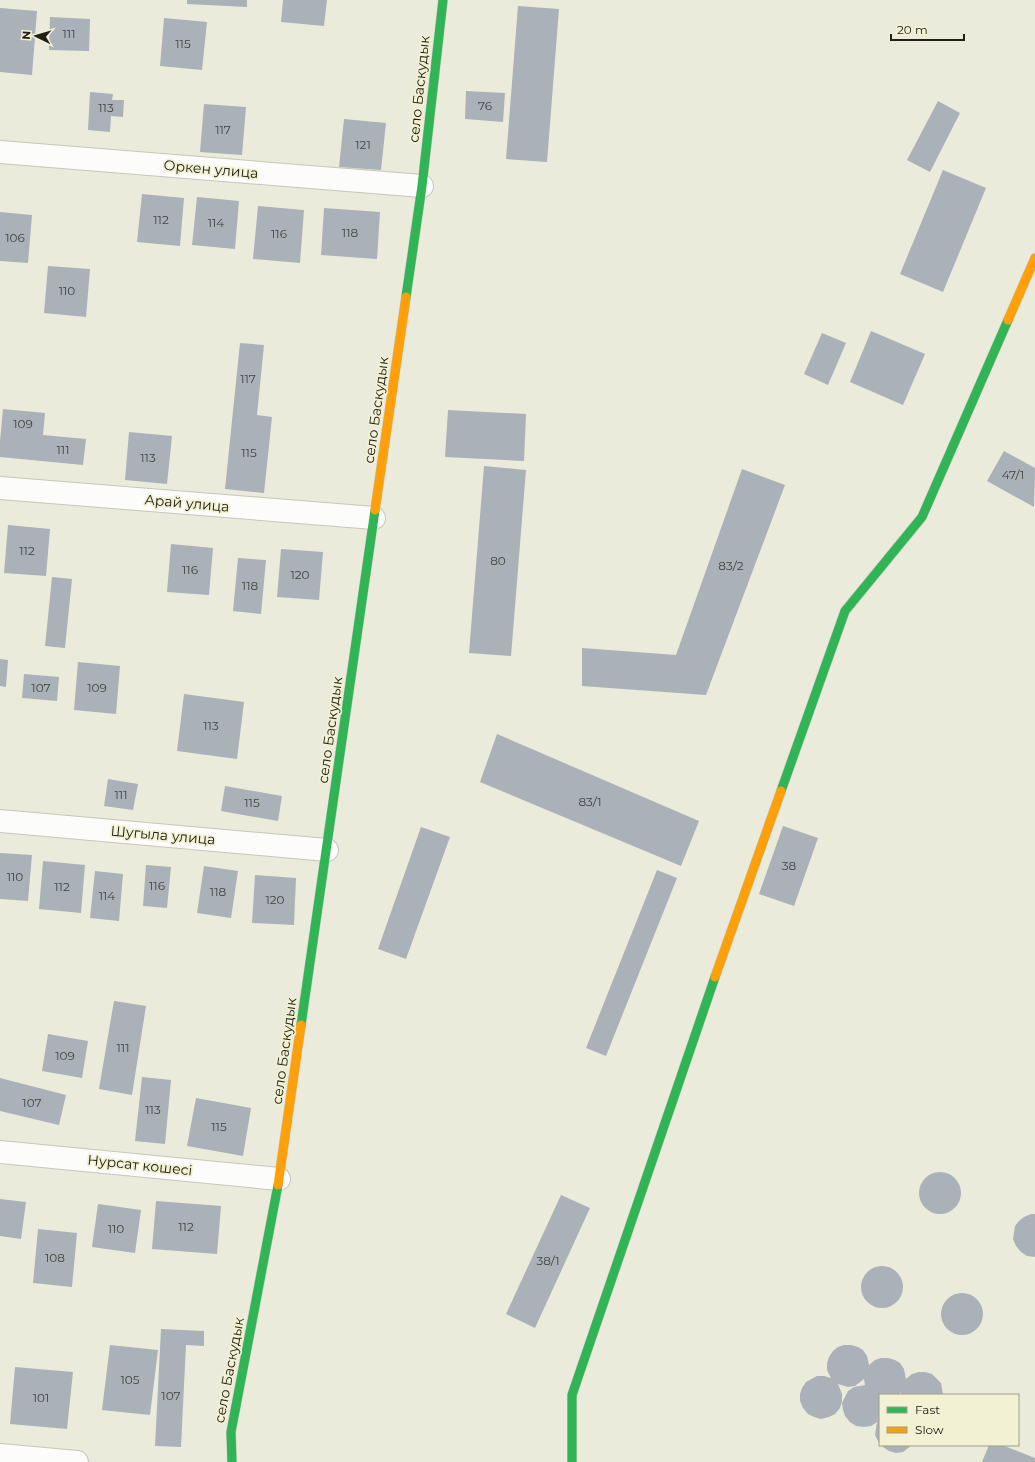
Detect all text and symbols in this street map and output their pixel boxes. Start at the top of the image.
north arrow [16,16,56,56]
scale bar [891,16,964,42]
text: 20 m [897,22,928,37]
house number: 111 [63,26,76,41]
text: N [19,30,33,40]
street label: село Баскудык [404,35,434,143]
house number: 115 [175,36,191,51]
house number: 76 [478,98,492,113]
house number: 113 [98,100,114,115]
house number: 117 [215,122,231,137]
house number: 121 [355,137,371,152]
street label: Оркен улица [163,156,259,182]
house number: 112 [153,212,169,227]
house number: 114 [208,215,224,230]
house number: 118 [342,225,359,240]
house number: 116 [271,226,287,241]
house number: 106 [5,230,25,245]
house number: 110 [59,283,75,298]
street label: село Баскудык [360,356,392,464]
house number: 117 [240,371,256,386]
house number: 109 [13,416,33,431]
house number: 111 [57,442,70,457]
house number: 115 [241,445,257,460]
house number: 113 [140,450,156,465]
house number: 47/1 [1002,467,1024,482]
street label: Арай улица [144,490,230,516]
house number: 112 [19,543,35,558]
house number: 80 [490,553,506,568]
house number: 83/2 [718,558,744,573]
house number: 116 [182,562,198,577]
house number: 120 [290,567,310,582]
house number: 118 [242,578,259,593]
street label: село Баскудык [314,676,346,784]
house number: 107 [31,680,51,695]
house number: 109 [87,680,107,695]
house number: 113 [203,718,219,733]
house number: 111 [115,787,128,802]
house number: 83/1 [578,794,602,809]
house number: 115 [244,795,260,810]
street label: Шугыла улица [110,821,216,849]
house number: 38 [782,858,797,873]
house number: 110 [7,869,23,884]
house number: 116 [149,878,165,893]
house number: 112 [54,879,70,894]
house number: 118 [210,884,227,899]
house number: 114 [99,888,115,903]
house number: 120 [265,892,285,907]
street label: село Баскудык [268,997,300,1105]
house number: 111 [117,1040,130,1055]
house number: 109 [55,1048,75,1063]
house number: 107 [22,1095,42,1110]
house number: 113 [145,1102,161,1117]
house number: 115 [211,1119,227,1134]
street label: Нурсат кошесi [87,1151,193,1179]
house number: 112 [178,1219,194,1234]
house number: 110 [108,1221,124,1236]
house number: 108 [45,1250,65,1265]
house number: 38/1 [536,1253,560,1268]
street label: село Баскудык [210,1316,248,1424]
house number: 105 [120,1372,140,1387]
house number: 107 [161,1388,181,1403]
house number: 101 [33,1390,49,1405]
legend [879,1394,1019,1446]
text: Fast [915,1402,940,1417]
text: Slow [915,1422,944,1437]

